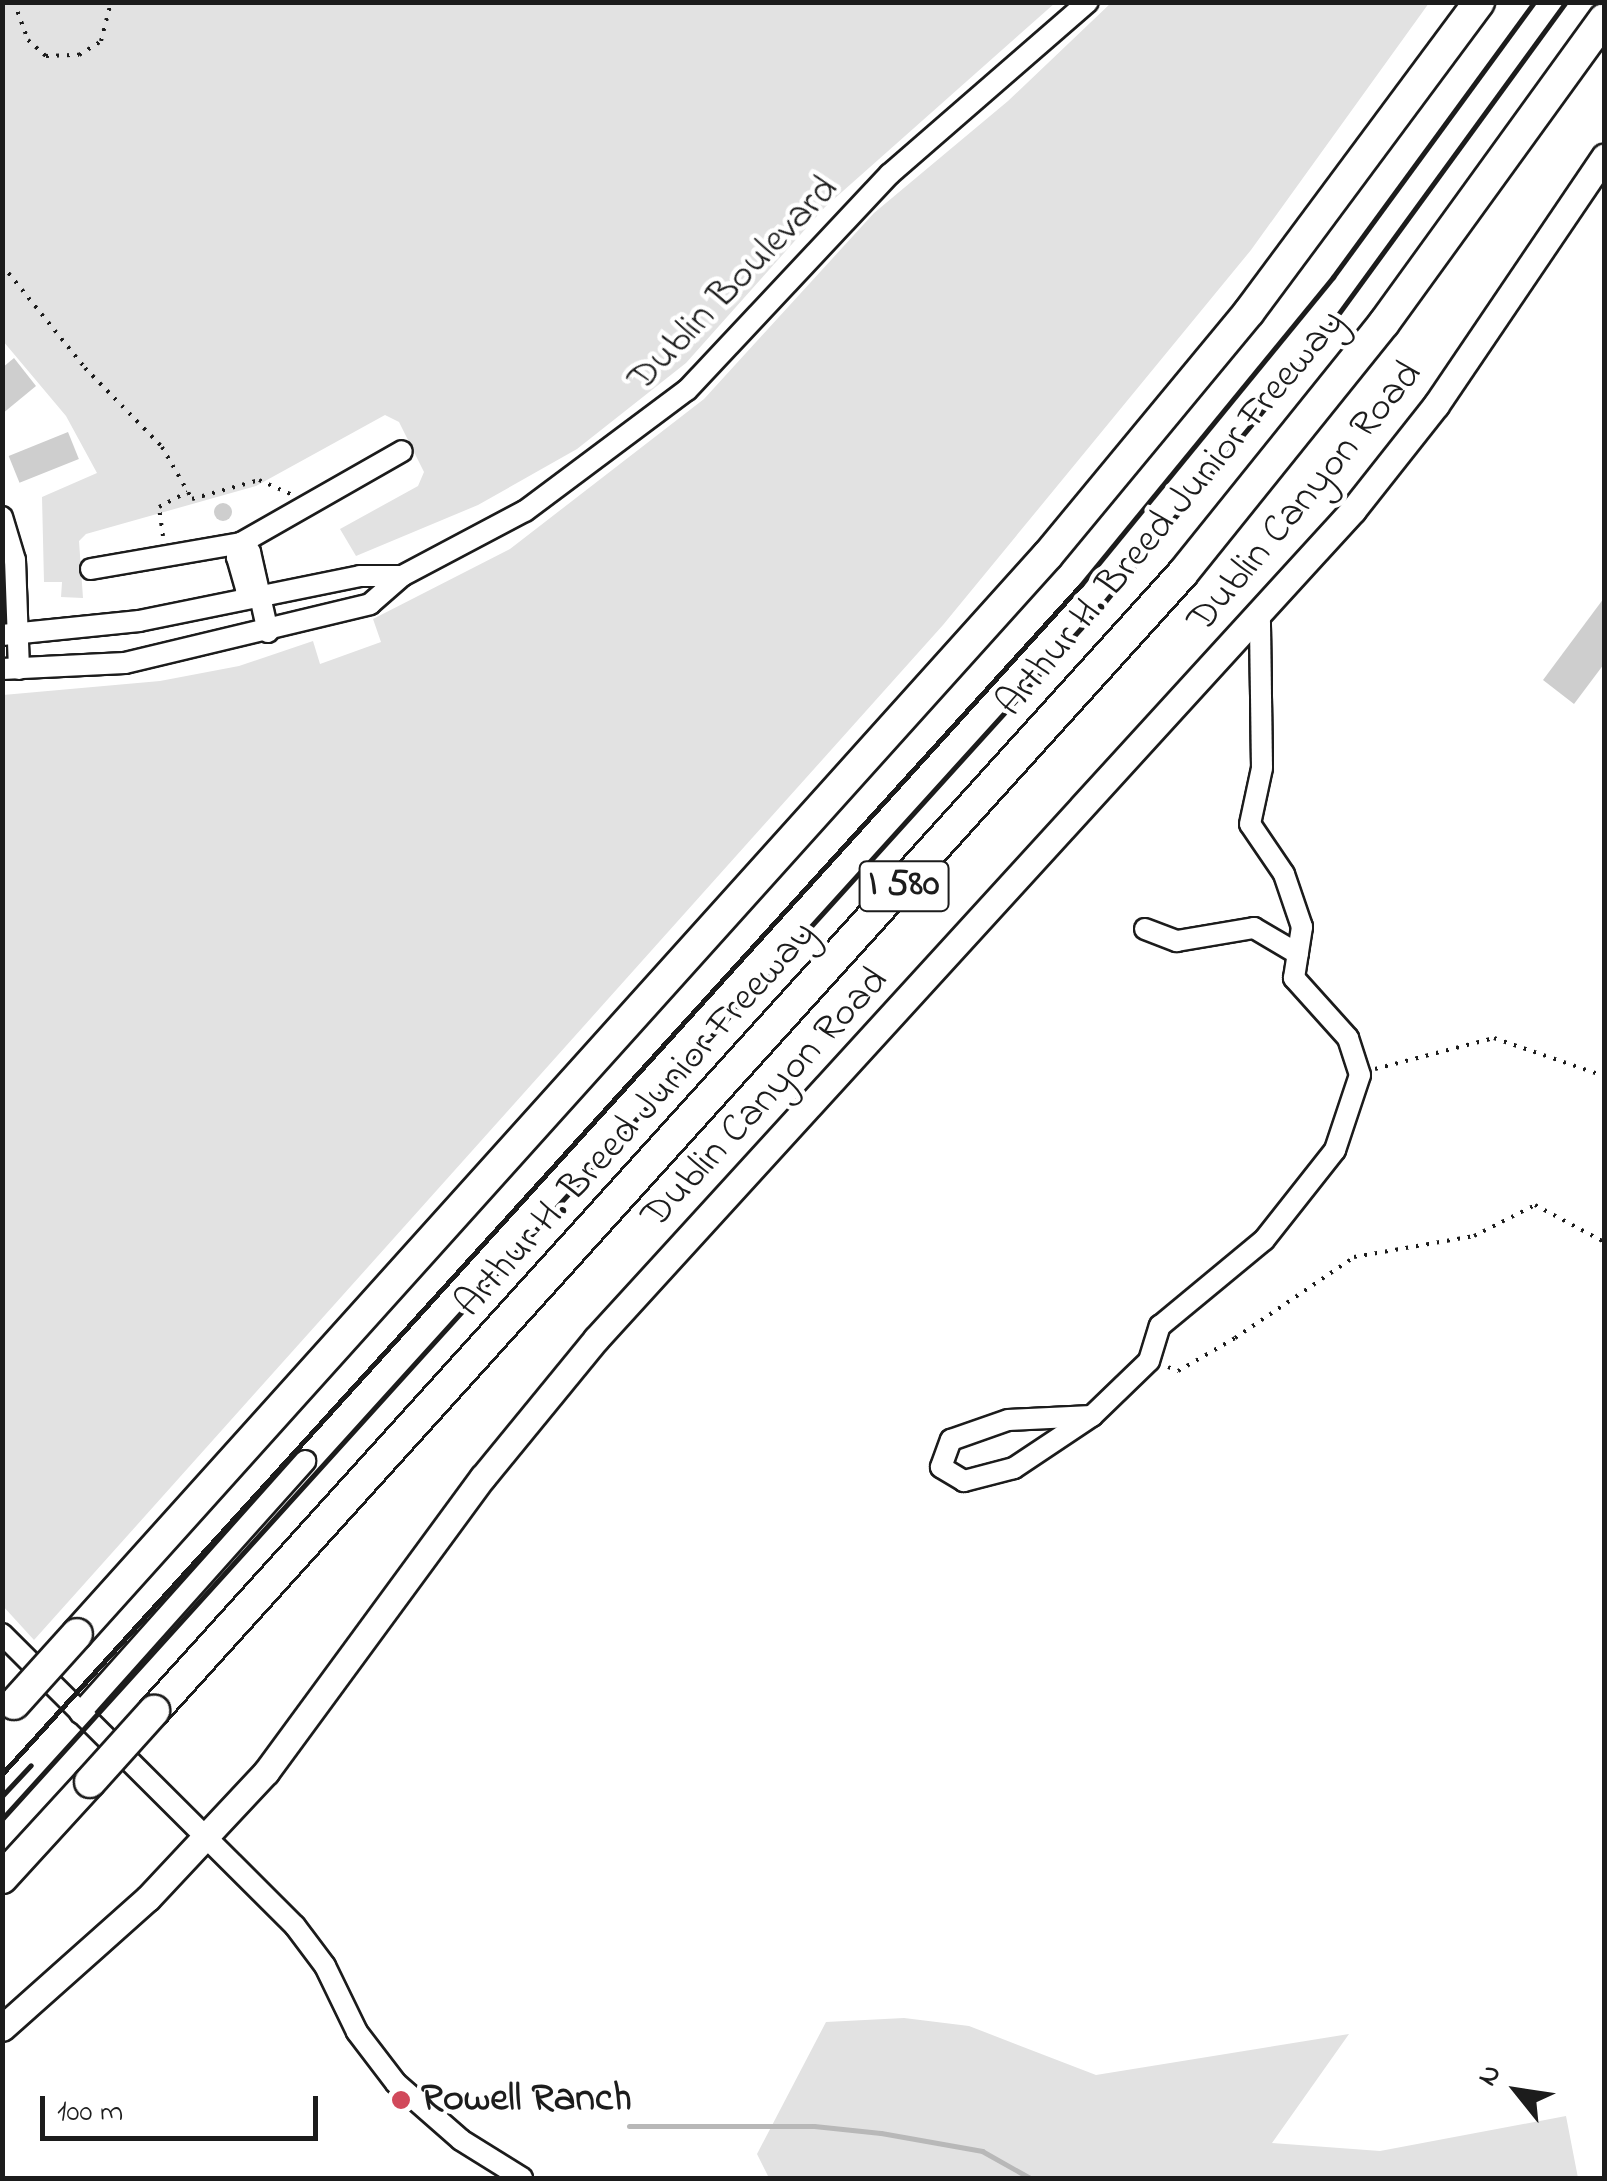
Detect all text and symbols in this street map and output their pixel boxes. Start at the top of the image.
street label: Dublin Boulevard [619,167,849,403]
street label: Arthur H. Breed Junior Freeway [987,301,1357,727]
street label: Dublin Canyon Road [1178,352,1434,644]
road number: I 580 [856,853,952,919]
street label: Arthur H. Breed Junior Freeway [446,912,828,1328]
street label: Dublin Canyon Road [633,958,899,1240]
north arrow [1467,2041,1567,2141]
text: N [1468,2057,1513,2094]
scale bar [45,2076,322,2138]
place label: Rowell Ranch [421,2076,632,2124]
marker: Rowell Ranch [390,2089,412,2111]
text: 100 m [57,2091,123,2135]

